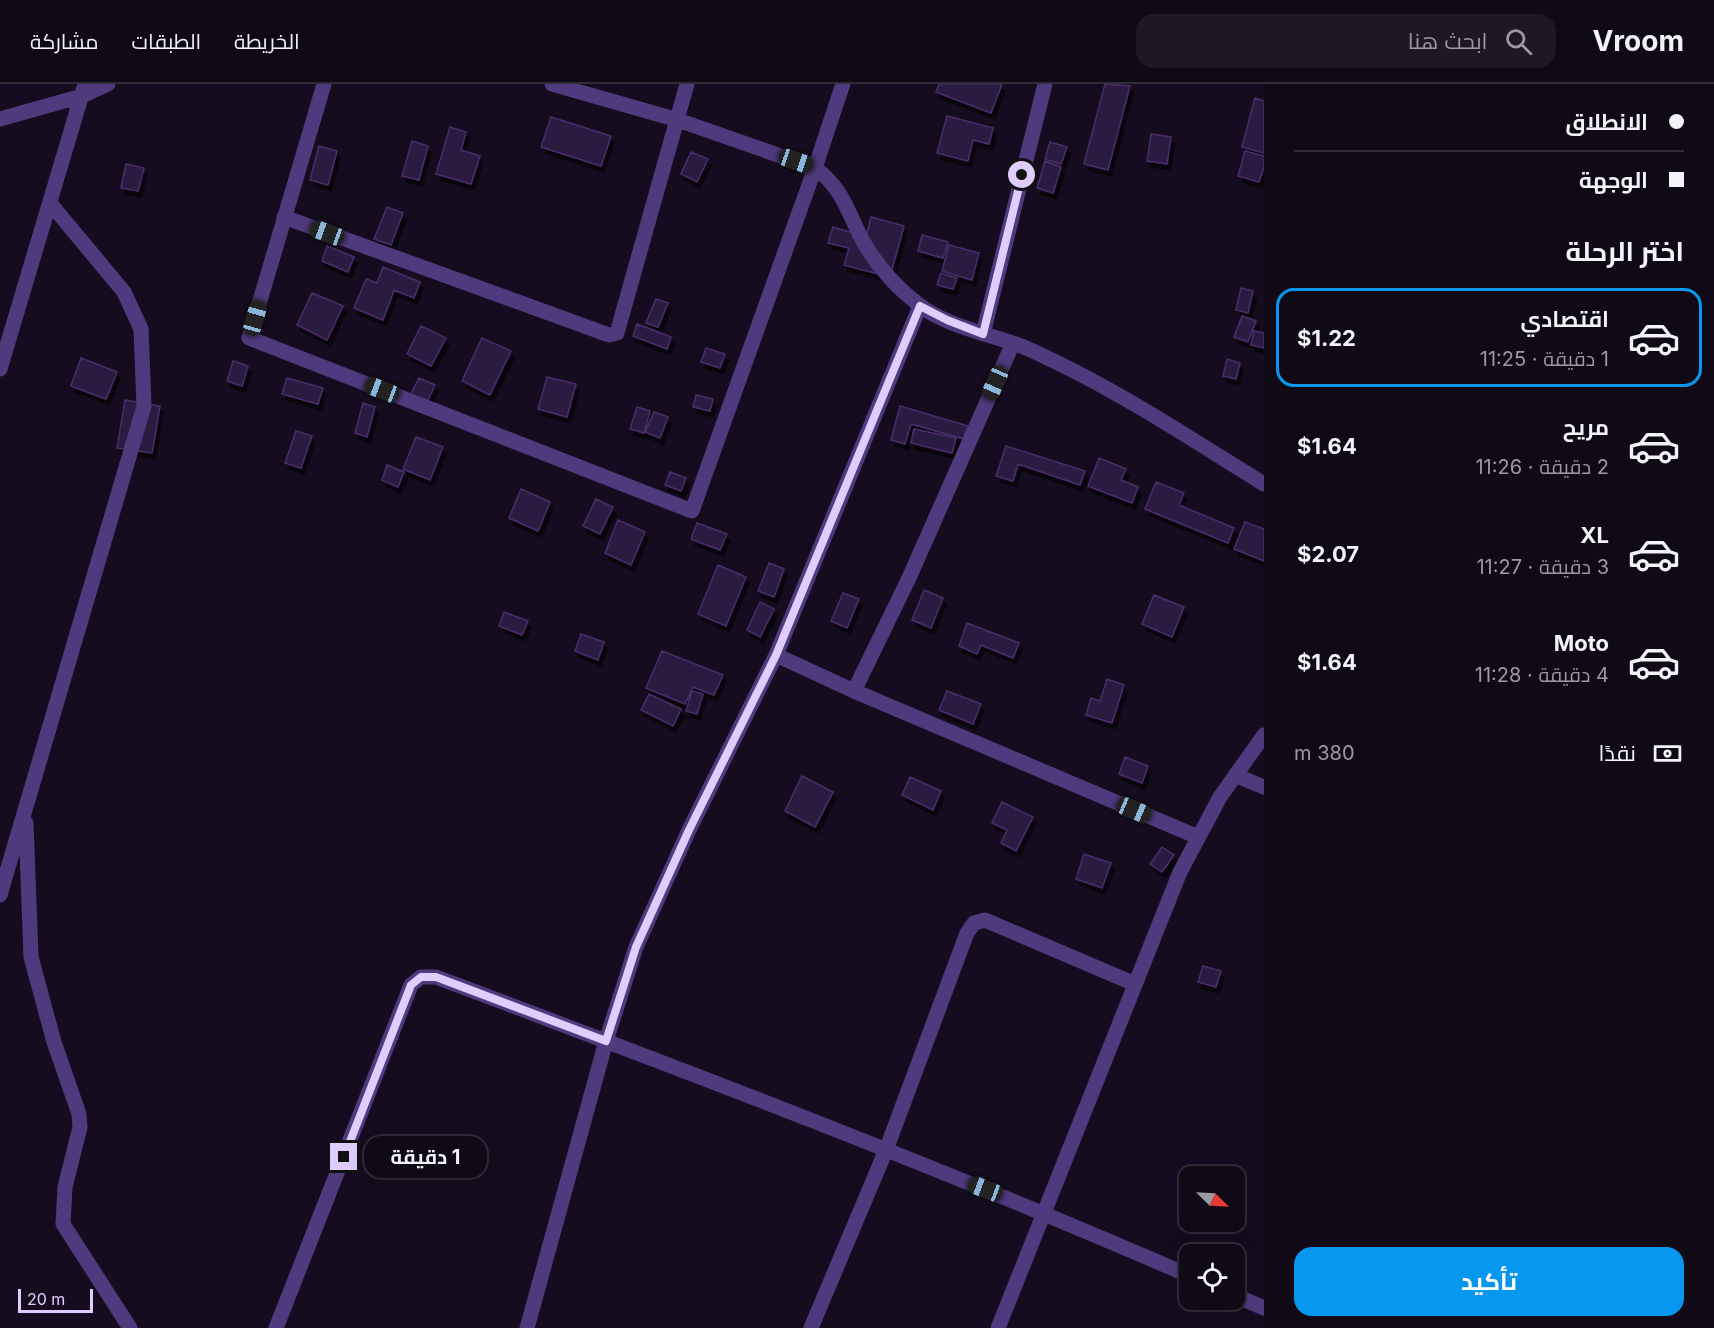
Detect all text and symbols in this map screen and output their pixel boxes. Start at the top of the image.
search box [1136,14,1556,68]
text: Vroom [1592,24,1684,58]
icon: search [1502,25,1535,58]
text: ابحث هنا [1408,28,1487,54]
text: مشاركة [30,29,99,54]
text: الطبقات [132,29,201,54]
text: الخريطة [234,29,300,54]
text: الانطلاق [1565,109,1648,135]
car [776,147,816,175]
route start [1008,161,1035,188]
text: الوجهة [1579,167,1648,193]
car [307,218,347,248]
text: اختر الرحلة [1565,235,1684,268]
car [241,298,269,338]
text: اقتصادي [1520,306,1609,332]
icon: car [1627,311,1681,365]
text: $1.22 [1297,325,1356,351]
text: 1 دقيقة · 11:25 [1480,347,1609,371]
car [979,363,1011,403]
car [362,375,402,405]
text: مريح [1563,414,1609,440]
icon: car [1627,419,1681,473]
text: $1.64 [1297,433,1357,459]
text: 2 دقيقة · 11:26 [1475,455,1609,479]
text: XL [1580,522,1609,548]
icon: car [1627,527,1681,581]
text: $2.07 [1297,541,1359,567]
text: 3 دقيقة · 11:27 [1476,555,1609,579]
text: Moto [1554,630,1609,656]
icon: car [1627,635,1681,689]
text: $1.64 [1297,649,1357,675]
text: 4 دقيقة · 11:28 [1475,663,1609,687]
icon: cash [1651,737,1684,770]
text: نقدًا [1598,740,1636,766]
text: 380 m [1294,741,1355,765]
car [1114,795,1154,825]
callout: 1 دقيقة [365,1136,488,1178]
route end [330,1143,357,1170]
text: 1 دقيقة [391,1145,460,1169]
north arrow [1179,1166,1245,1232]
map controls [1179,1166,1245,1310]
car [965,1174,1005,1204]
button: locate [1179,1244,1245,1310]
button: تأكيد [1294,1247,1684,1316]
scale bar [18,1286,93,1314]
text: 20 m [27,1289,65,1309]

